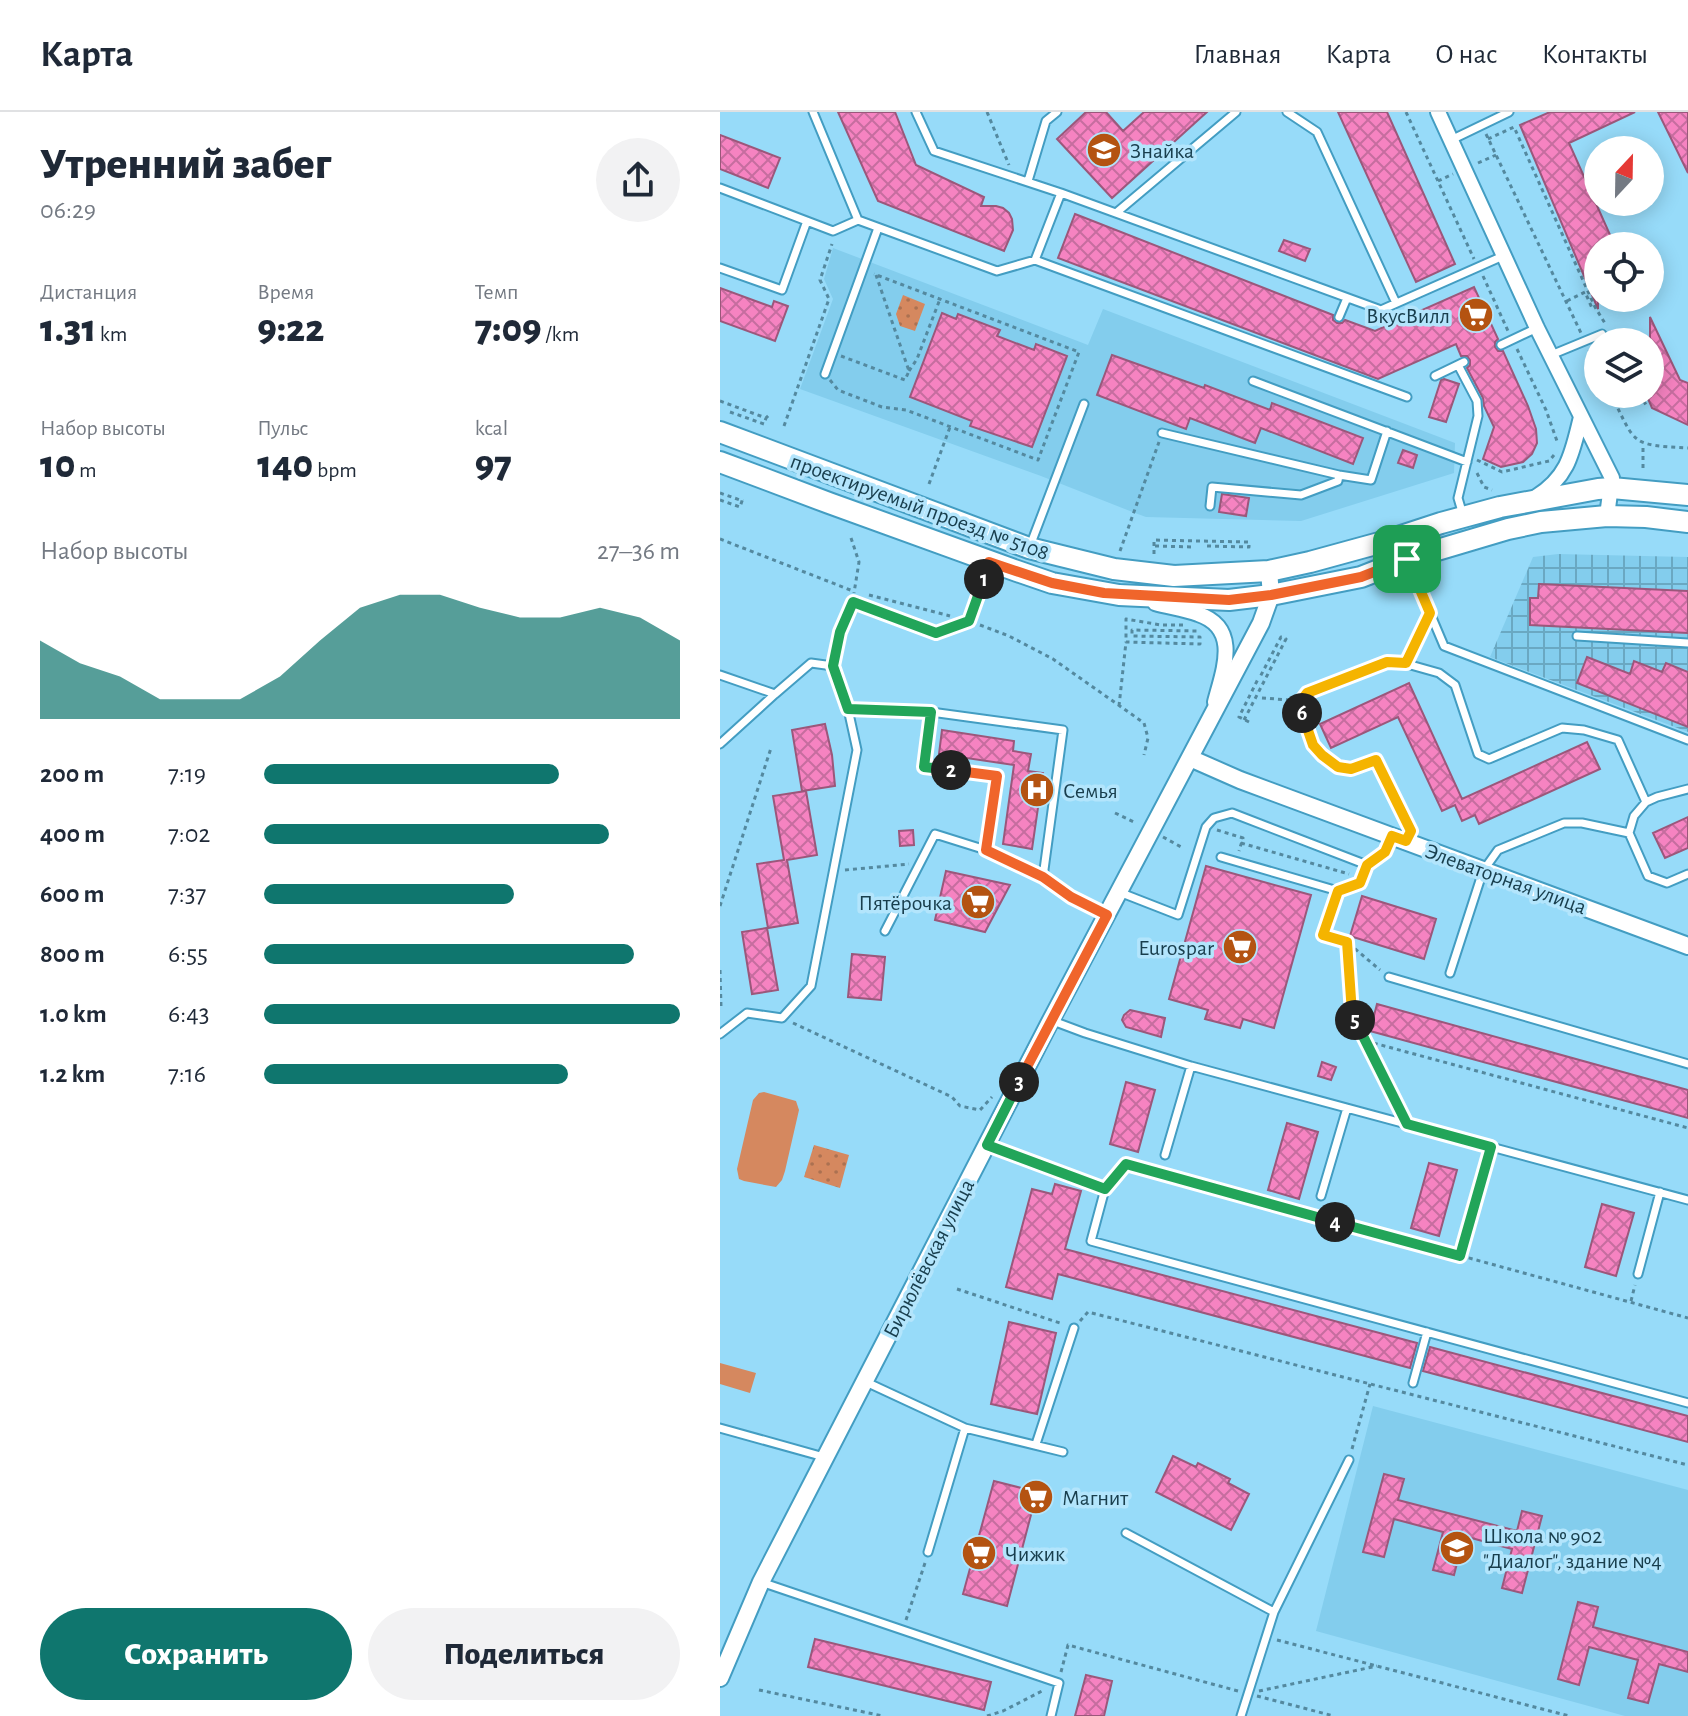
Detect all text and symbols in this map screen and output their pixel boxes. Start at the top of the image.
text: Карта [40,36,133,74]
text: Главная [1193,41,1281,69]
text: Карта [1325,41,1391,69]
text: О нас [1435,41,1498,69]
text: Контакты [1542,41,1648,69]
school or university icon: Знайка [1085,131,1123,169]
north arrow [1584,136,1664,216]
map controls [1584,136,1664,408]
button: share [596,138,680,222]
place label: Знайка [1130,140,1194,162]
text: Утренний забег [40,143,331,187]
text: 06:29 [40,197,96,223]
button: locate [1584,232,1664,312]
text: Дистанция [40,281,137,303]
text: Время [257,281,314,303]
text: Темп [475,281,518,303]
supermarket icon: ВкусВилл [1457,296,1495,334]
place label: ВкусВилл [1366,305,1450,327]
text: 1.31 [40,309,96,349]
text: 9:22 [257,309,324,349]
text: 7:09 [475,309,542,349]
text: km [96,323,127,345]
text: /km [542,323,579,345]
button: layers [1584,328,1664,408]
text: Набор высоты [40,417,166,439]
text: Пульс [257,417,308,439]
text: kcal [475,417,508,439]
text: 10 [40,445,75,485]
text: 140 [257,445,313,485]
text: 97 [475,445,512,485]
street label: проектируемый проезд № 5108 [787,450,1052,564]
text: m [75,459,97,481]
text: bpm [313,459,357,481]
pin [1373,525,1441,593]
icon: arrive [1385,537,1429,581]
text: Набор высоты [40,538,189,564]
text: 27–36 m [597,538,680,564]
pin: 1 [964,559,1004,599]
text: 1 [980,568,988,590]
pin: 6 [1282,693,1322,733]
text: 6 [1297,702,1307,724]
pin: 2 [931,750,971,790]
text: 2 [946,759,956,781]
text: 200 m [40,761,104,787]
text: 7:19 [168,761,206,787]
hospital icon: Семья [1018,771,1056,809]
place label: Семья [1063,780,1118,802]
text: 400 m [40,821,105,847]
text: 7:02 [168,821,210,847]
street label: Элеваторная улица [1422,840,1589,918]
text: 600 m [40,881,105,907]
text: 7:37 [168,881,206,907]
supermarket icon: Пятёрочка [959,883,997,921]
place label: Пятёрочка [858,892,952,914]
supermarket icon: Eurospar [1221,928,1259,966]
place label: Eurospar [1139,937,1214,959]
text: 800 m [40,941,105,967]
text: 6:55 [168,941,208,967]
pin: 5 [1335,1000,1375,1040]
text: 1.0 km [40,1001,107,1027]
text: 6:43 [168,1001,209,1027]
text: 5 [1350,1009,1360,1031]
text: 1.2 km [40,1061,105,1087]
text: 7:16 [168,1061,206,1087]
pin: 3 [999,1062,1039,1102]
text: 3 [1014,1071,1024,1093]
street label: Бирюлёвская улица [879,1176,978,1341]
pin: 4 [1315,1202,1355,1242]
text: 4 [1329,1211,1341,1233]
supermarket icon: Магнит [1017,1478,1055,1516]
place label: Магнит [1062,1487,1129,1509]
place label: Школа № 902 "Диалог", здание №4 [1483,1525,1662,1572]
school or university icon: Школа № 902 "Диалог", здание №4 [1438,1529,1476,1567]
supermarket icon: Чижик [960,1534,998,1572]
place label: Чижик [1005,1543,1065,1565]
button: Сохранить [40,1608,352,1700]
button: Поделиться [368,1608,680,1700]

